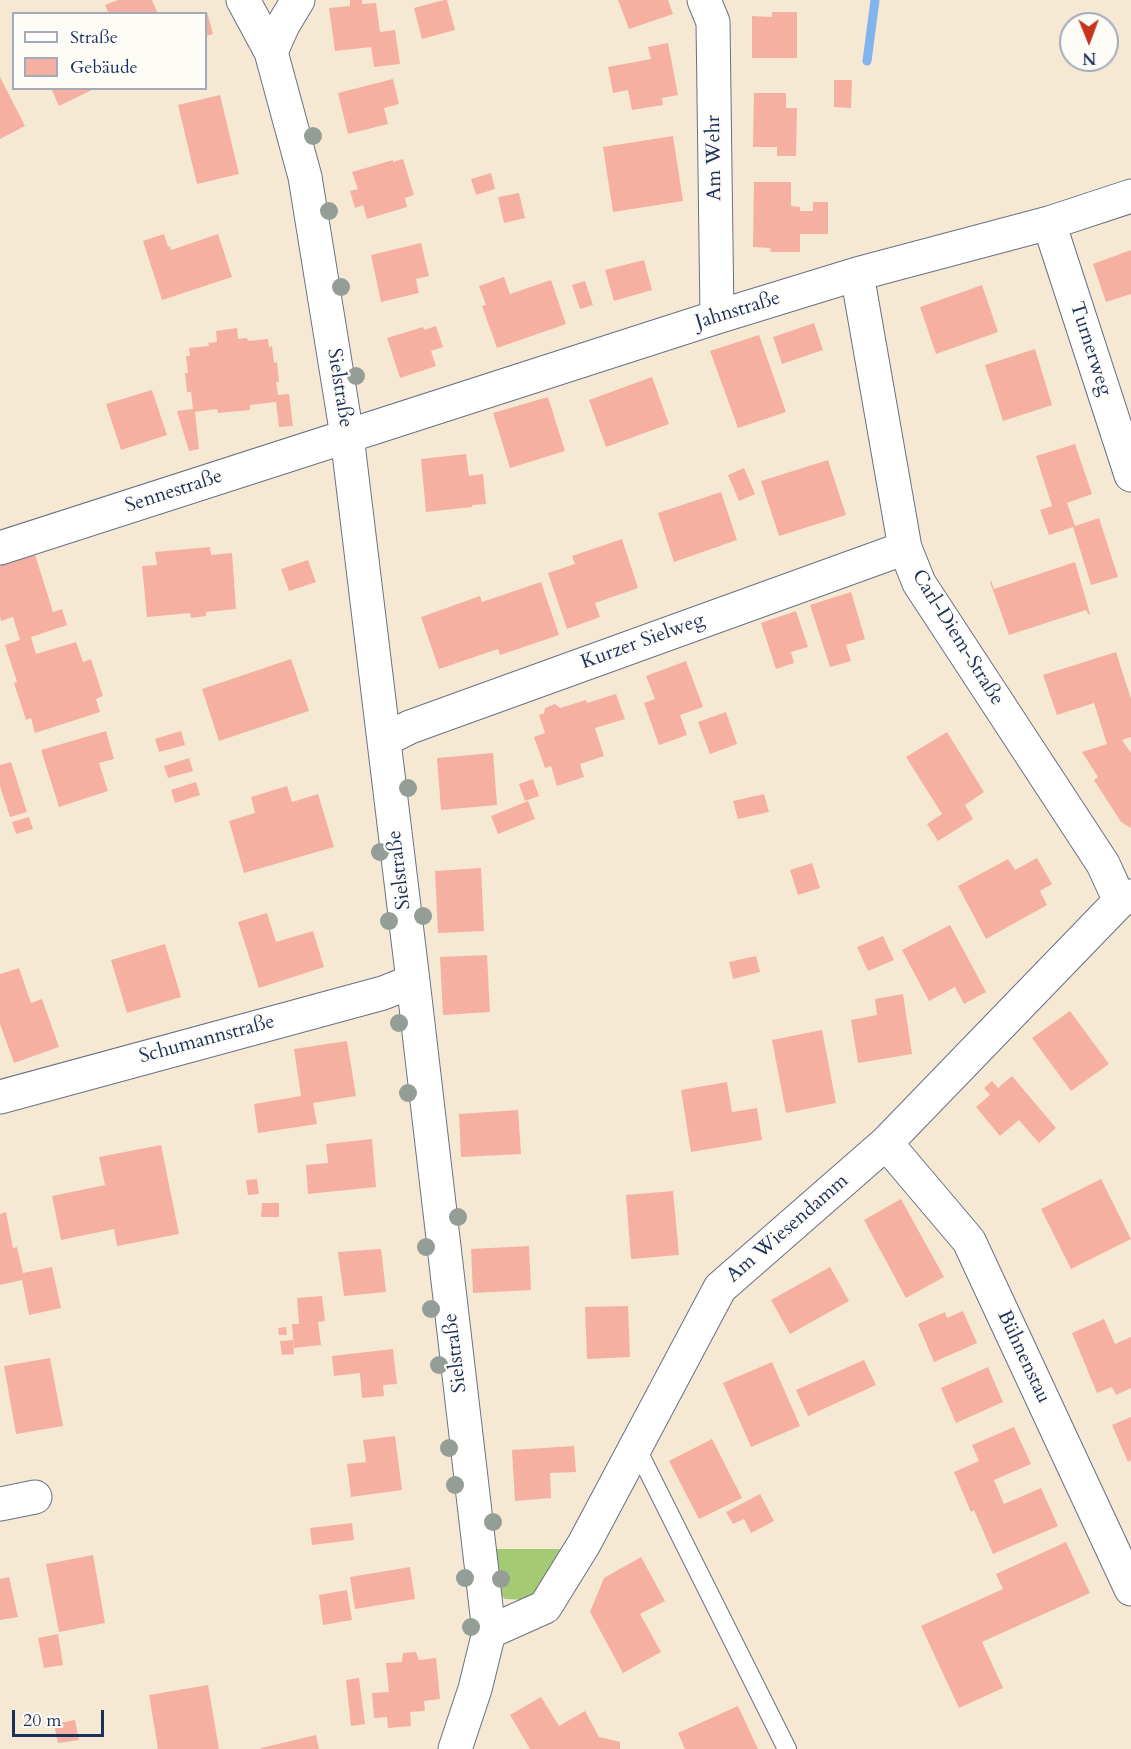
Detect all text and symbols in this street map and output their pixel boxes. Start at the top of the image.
legend [12,12,207,90]
north arrow [1059,12,1119,72]
text: Straße [70,25,118,50]
text: N [1082,47,1096,69]
text: Gebäude [70,55,138,80]
street label: Am Wehr [702,115,728,201]
street label: Jahnstraße [693,287,783,335]
street label: Turnerweg [1064,299,1116,399]
street label: Sielstraße [321,347,357,429]
street label: Sennestraße [122,465,226,519]
street label: Carl-Diem-Straße [906,566,1008,710]
street label: Kurzer Sielweg [578,608,708,676]
street label: Sielstraße [383,829,417,911]
street label: Schumannstraße [137,1010,277,1070]
street label: Am Wiesendamm [722,1170,854,1288]
street label: Bühnenstau [991,1307,1055,1407]
street label: Sielstraße [439,1312,473,1394]
scale bar [15,1698,106,1736]
text: 20 m [23,1708,62,1733]

